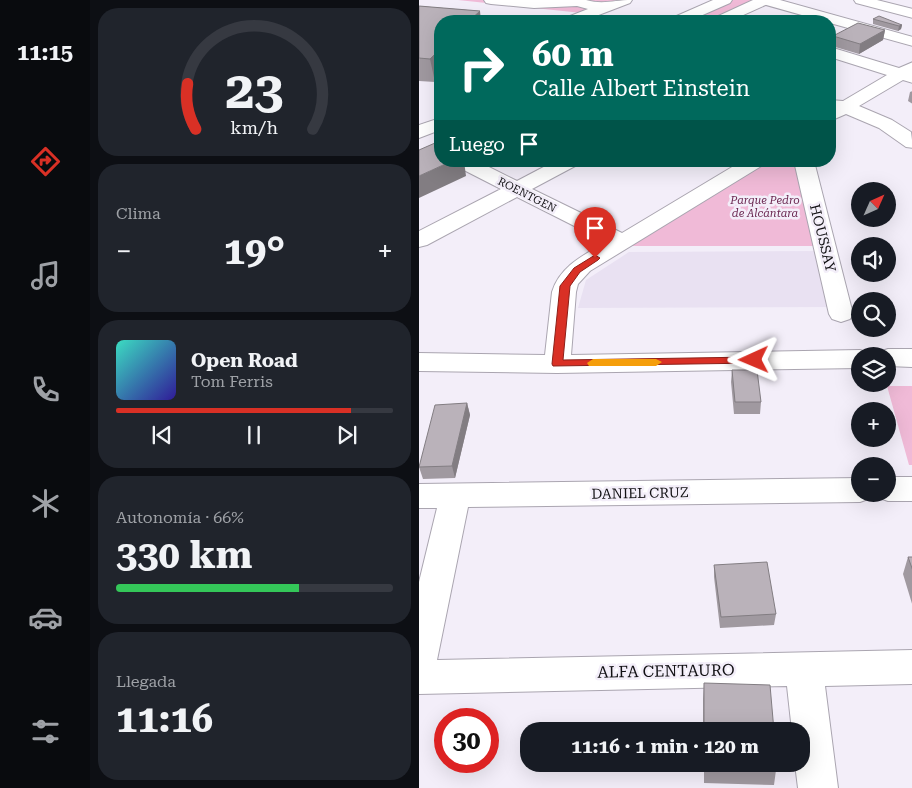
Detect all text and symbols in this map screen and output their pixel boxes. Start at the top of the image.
text: 60 m [532,34,614,75]
icon: right [449,35,514,100]
text: 11:15 [17,40,73,65]
text: 23 [225,60,284,121]
text: Calle Albert Einstein [532,76,750,101]
text: km/h [231,117,279,138]
icon: arrive [515,130,543,158]
text: Luego [449,133,505,156]
icon: directions [28,144,63,179]
street label: ROENTGEN [496,175,558,215]
north arrow [851,182,897,228]
map controls [851,182,896,502]
park label: Parque Pedro de Alcántara [729,194,800,220]
street label: HOUSSAY [807,202,839,274]
text: Clima [116,204,161,223]
pin [574,207,616,258]
icon: arrive [581,214,609,242]
text: 19° [224,229,285,273]
text: − [116,235,132,268]
text: + [377,235,393,268]
button: sound [851,237,896,282]
icon: music [28,258,63,293]
button: search [851,292,896,337]
position arrow [727,333,779,385]
button: layers [851,347,896,392]
text: Open Road [191,349,298,372]
icon: phone [28,372,63,407]
text: Tom Ferris [191,372,273,391]
button: + [851,402,896,447]
icon: previous [148,421,176,449]
icon: pause [240,421,268,449]
icon: next [333,421,361,449]
button: − [851,457,896,502]
street label: DANIEL CRUZ [591,484,689,502]
icon: climate [28,486,63,521]
text: Autonomía · 66% [116,508,244,527]
text: 330 km [116,533,252,577]
icon: car [28,600,63,635]
street label: ALFA CENTAURO [597,660,735,682]
text: Llegada [116,672,176,691]
text: 11:16 [116,697,213,741]
speed limit sign: 30 [434,708,499,773]
icon: filters [28,714,63,749]
text: 11:16 · 1 min · 120 m [571,735,759,758]

